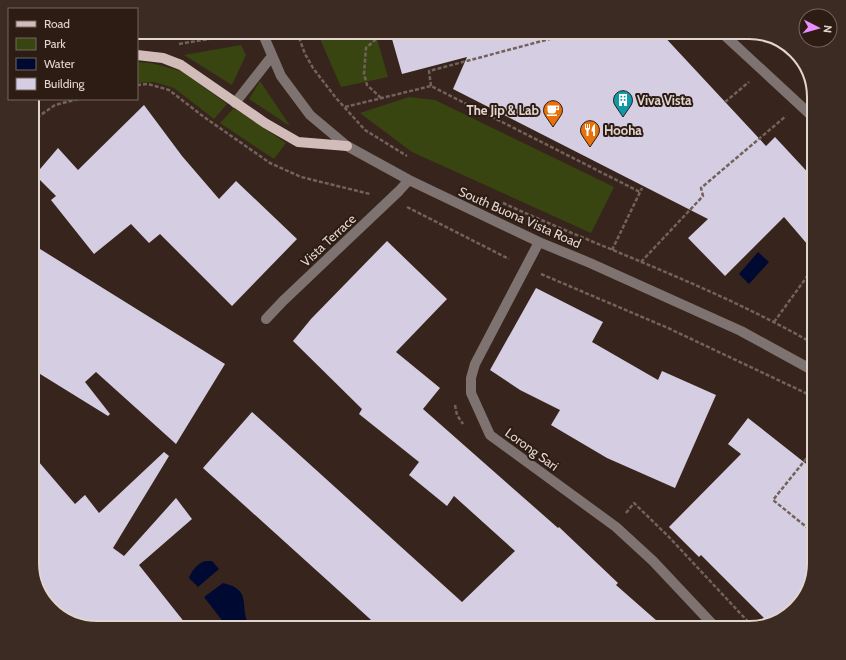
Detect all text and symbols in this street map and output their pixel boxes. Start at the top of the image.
legend [8,8,138,100]
north arrow [798,8,838,48]
text: Road [44,16,70,31]
text: N [821,24,835,34]
text: Park [44,36,66,51]
text: Water [44,56,75,71]
text: Building [44,76,86,91]
building icon: Viva Vista [612,89,634,117]
place label: Viva Vista [637,92,692,108]
cafe icon: The Jip & Lab [542,99,564,127]
place label: The Jip & Lab [467,102,540,118]
restaurant icon: Hooha [579,119,601,147]
place label: Hooha [604,122,642,138]
street label: South Buona Vista Road [456,183,584,251]
street label: Vista Terrace [297,210,359,270]
street label: Lorong Sari [502,424,562,474]

